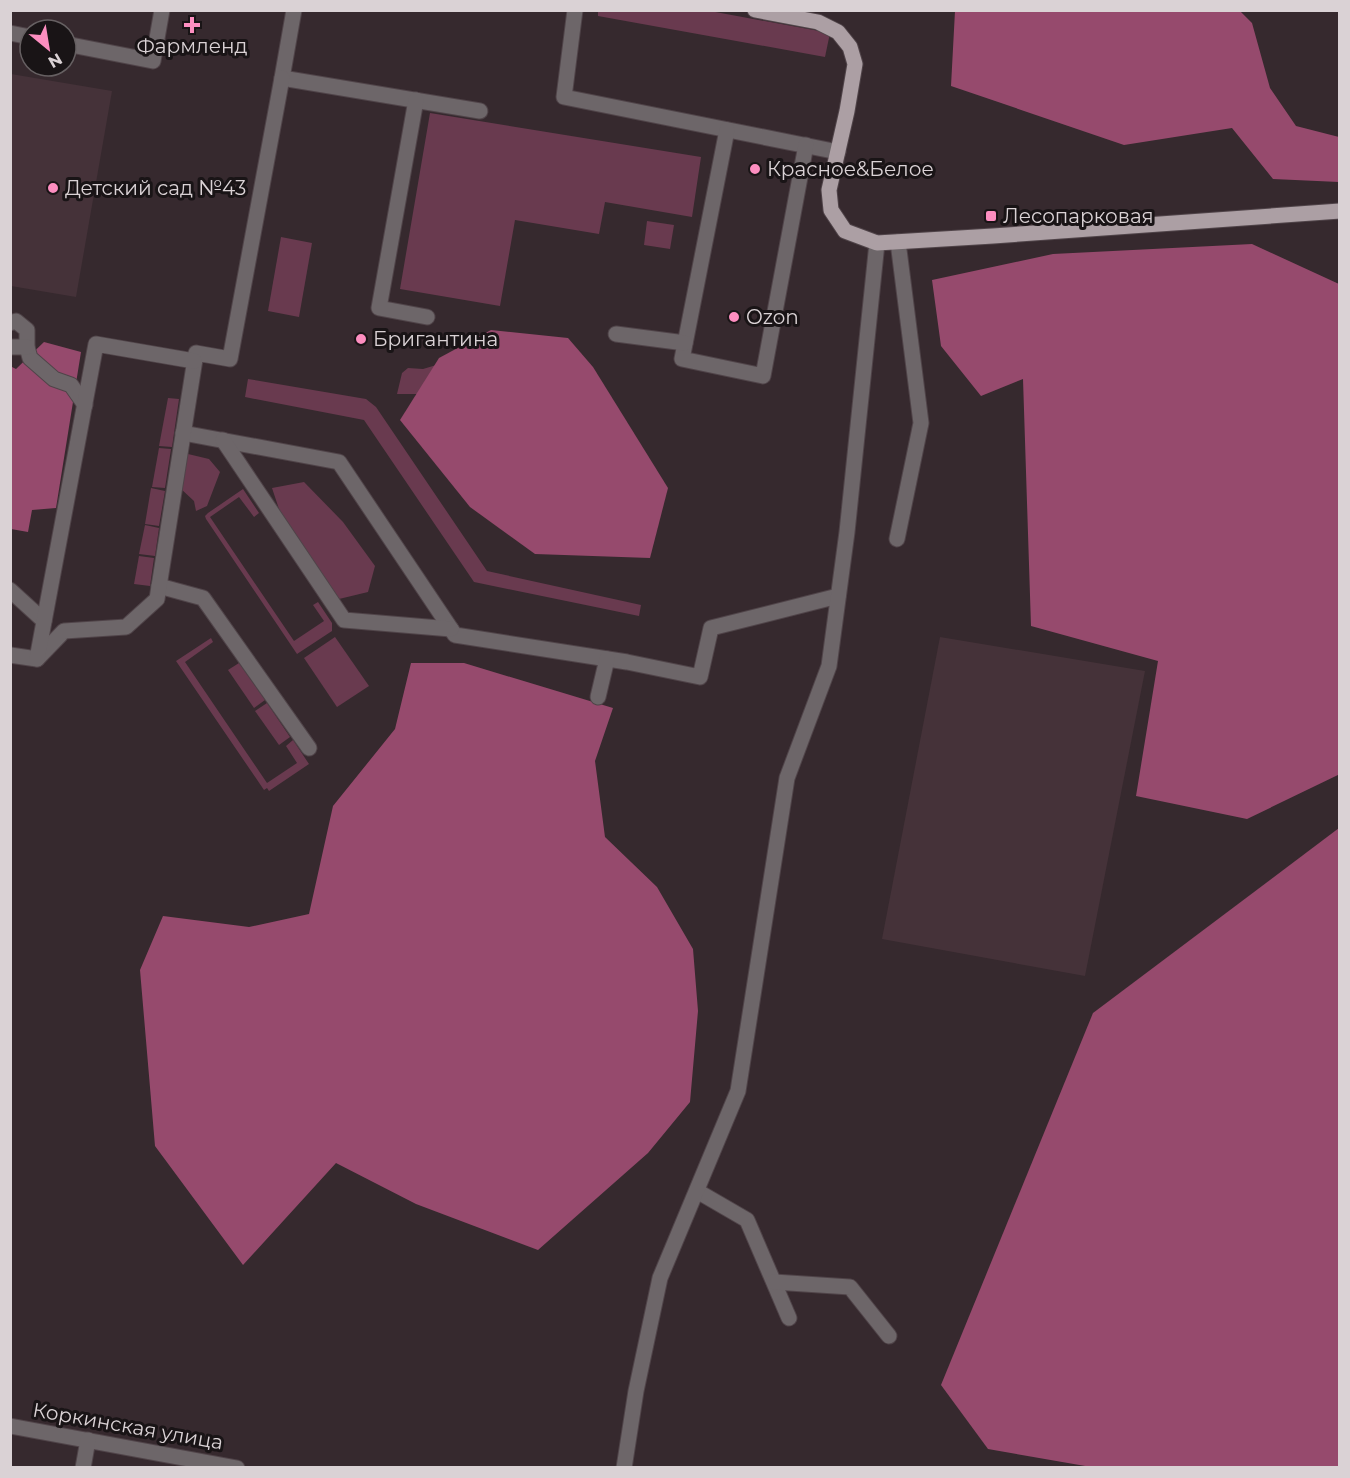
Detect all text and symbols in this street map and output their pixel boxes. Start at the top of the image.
north arrow [18,18,78,78]
marker: Фармленд [185,18,199,32]
place label: Фармленд [136,34,248,58]
text: N [45,49,66,72]
place label: Красное&Белое [767,157,934,181]
marker: Красное&Белое [748,162,762,176]
place label: Детский сад №43 [65,176,246,200]
marker: Детский сад №43 [46,181,60,195]
place label: Лесопарковая [1003,204,1154,228]
marker: Лесопарковая [984,209,998,223]
place label: Ozon [746,305,799,329]
marker: Ozon [727,310,741,324]
place label: Бригантина [373,327,498,351]
marker: Бригантина [354,332,368,346]
street label: Коркинская улица [31,1397,225,1455]

